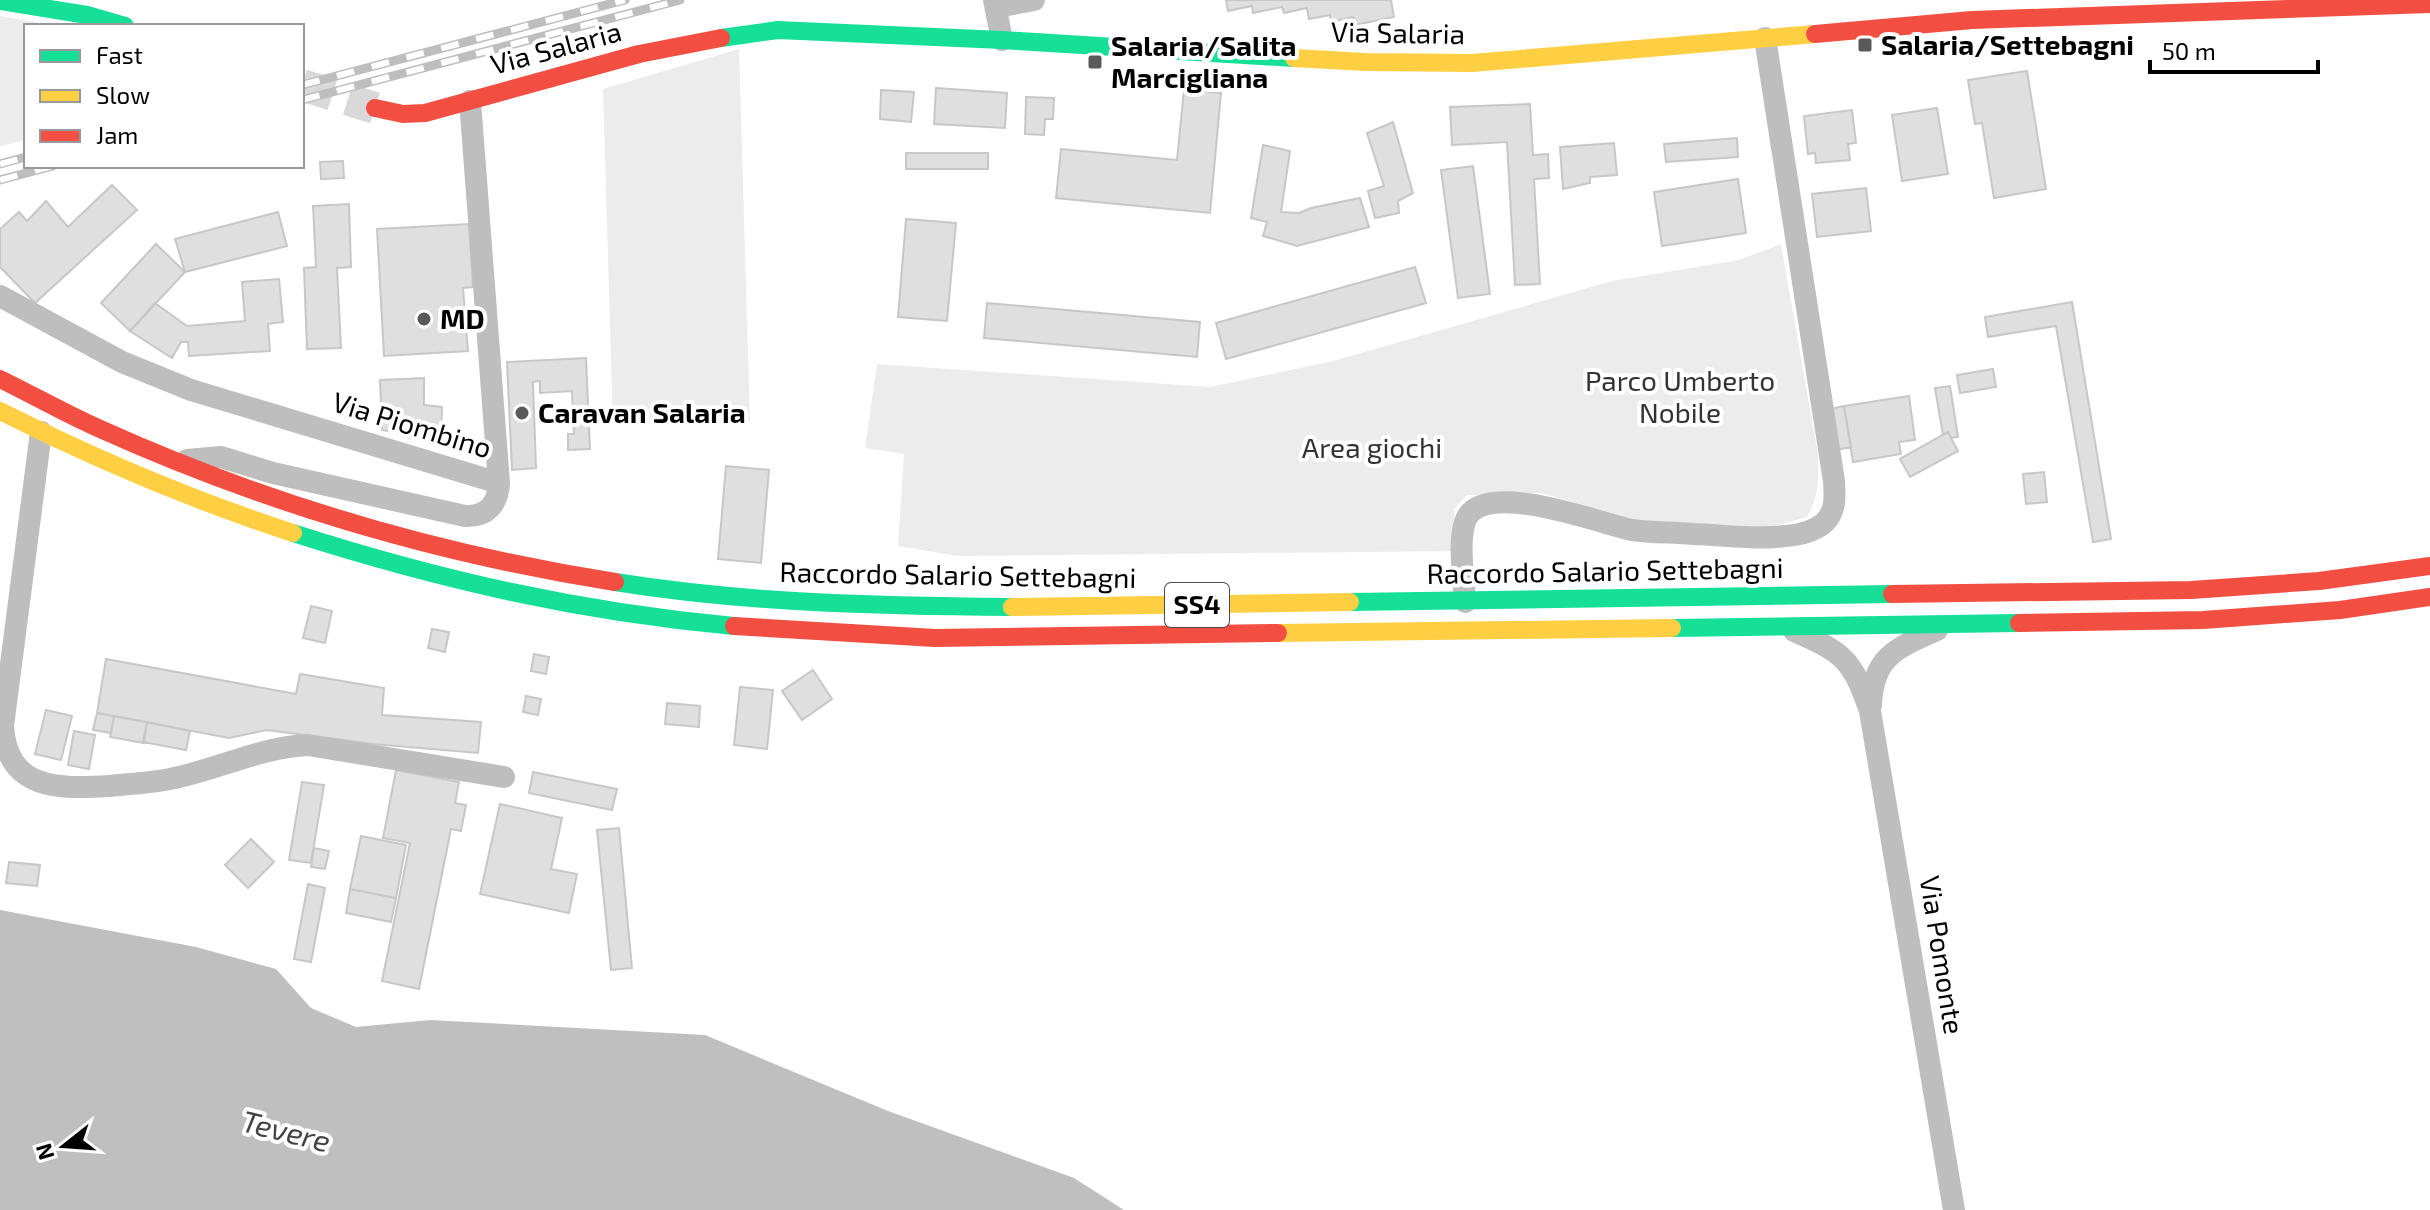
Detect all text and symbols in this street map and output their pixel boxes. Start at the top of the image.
street label: Via Salaria [487,13,625,81]
street label: Via Salaria [1331,14,1465,50]
legend [24,24,304,168]
scale bar [2150,24,2318,74]
place label: Salaria/Settebagni [1881,27,2134,61]
place label: Salaria/Salita Marcigliana [1111,28,1296,94]
marker: Salaria/Settebagni [1856,36,1874,54]
text: 50 m [2162,36,2216,65]
text: Fast [96,40,143,69]
marker: Salaria/Salita Marcigliana [1086,53,1104,71]
text: Slow [96,80,150,109]
text: Jam [96,120,138,149]
place label: MD [440,301,485,335]
marker: MD [415,310,433,328]
park label: Parco Umberto Nobile [1585,363,1775,429]
street label: Via Piombino [329,384,496,464]
place label: Caravan Salaria [538,395,746,429]
marker: Caravan Salaria [513,404,531,422]
park label: Area giochi [1302,430,1442,464]
street label: Raccordo Salario Settebagni [1426,550,1784,590]
street label: Raccordo Salario Settebagni [779,554,1137,594]
road number: SS4 [1165,583,1229,627]
street label: Via Pomonte [1914,873,1972,1037]
water label: Tevere [238,1102,334,1158]
north arrow [24,1106,104,1186]
text: N [29,1141,59,1164]

